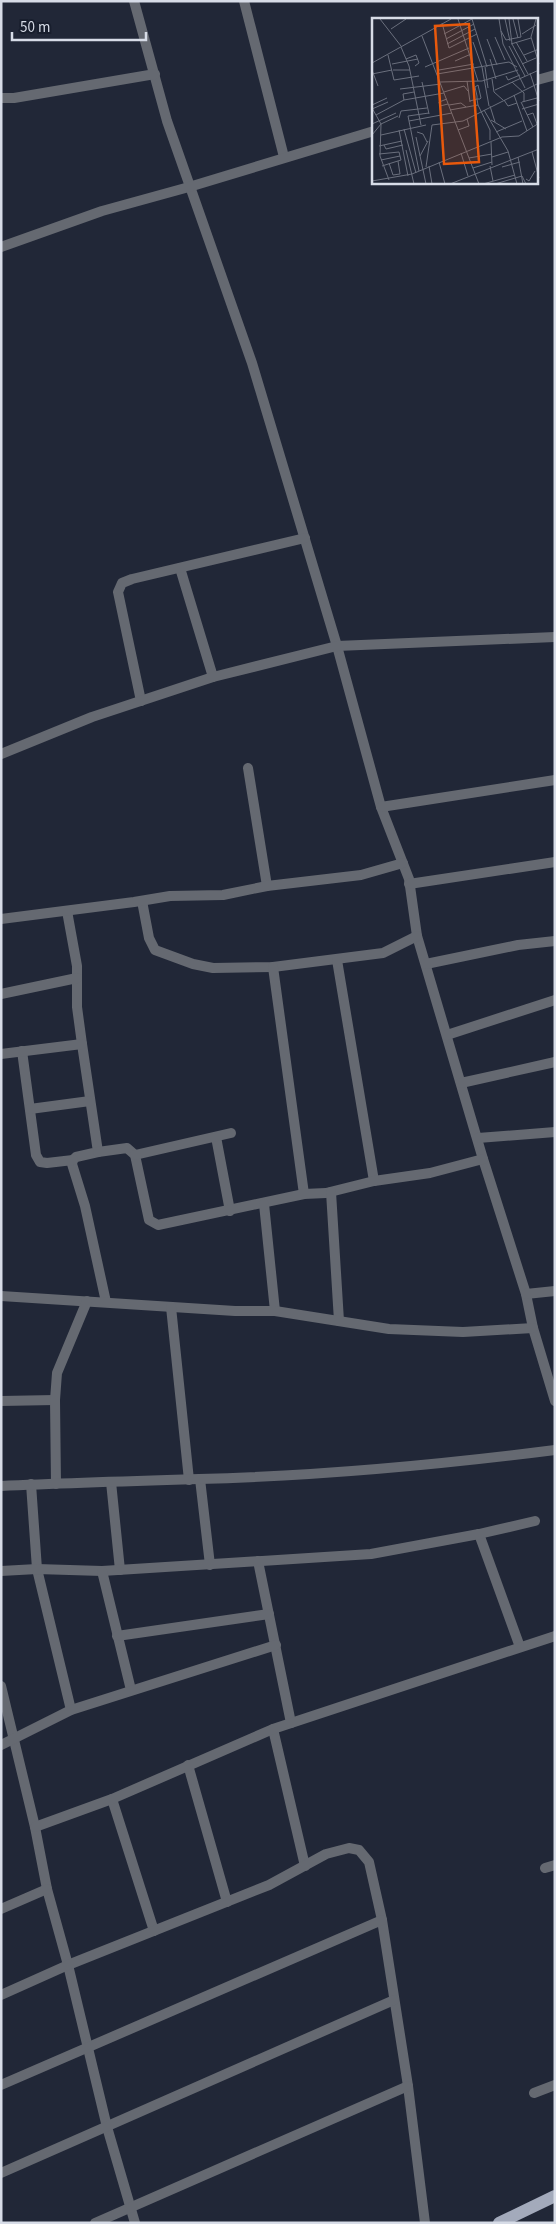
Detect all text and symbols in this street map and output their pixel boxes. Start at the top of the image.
scale bar [12,10,146,42]
text: 50 m [20,17,50,38]
inset map [372,18,538,184]

